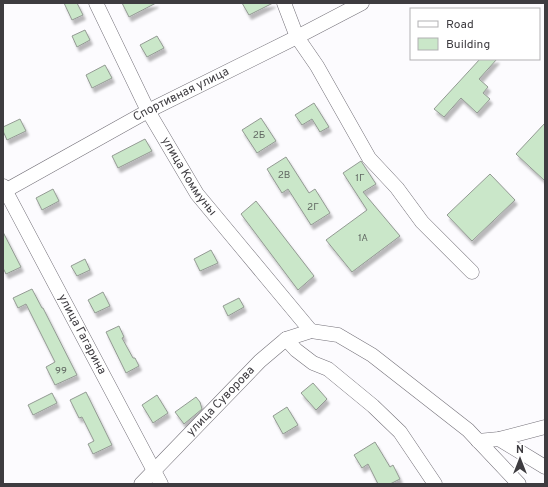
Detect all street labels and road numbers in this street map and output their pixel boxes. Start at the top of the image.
street label: Спортивная улица [130,64,232,126]
street label: улица Коммуны [157,134,220,219]
street label: улица Гагарина [54,291,110,377]
street label: улица Суворова [183,363,259,440]

